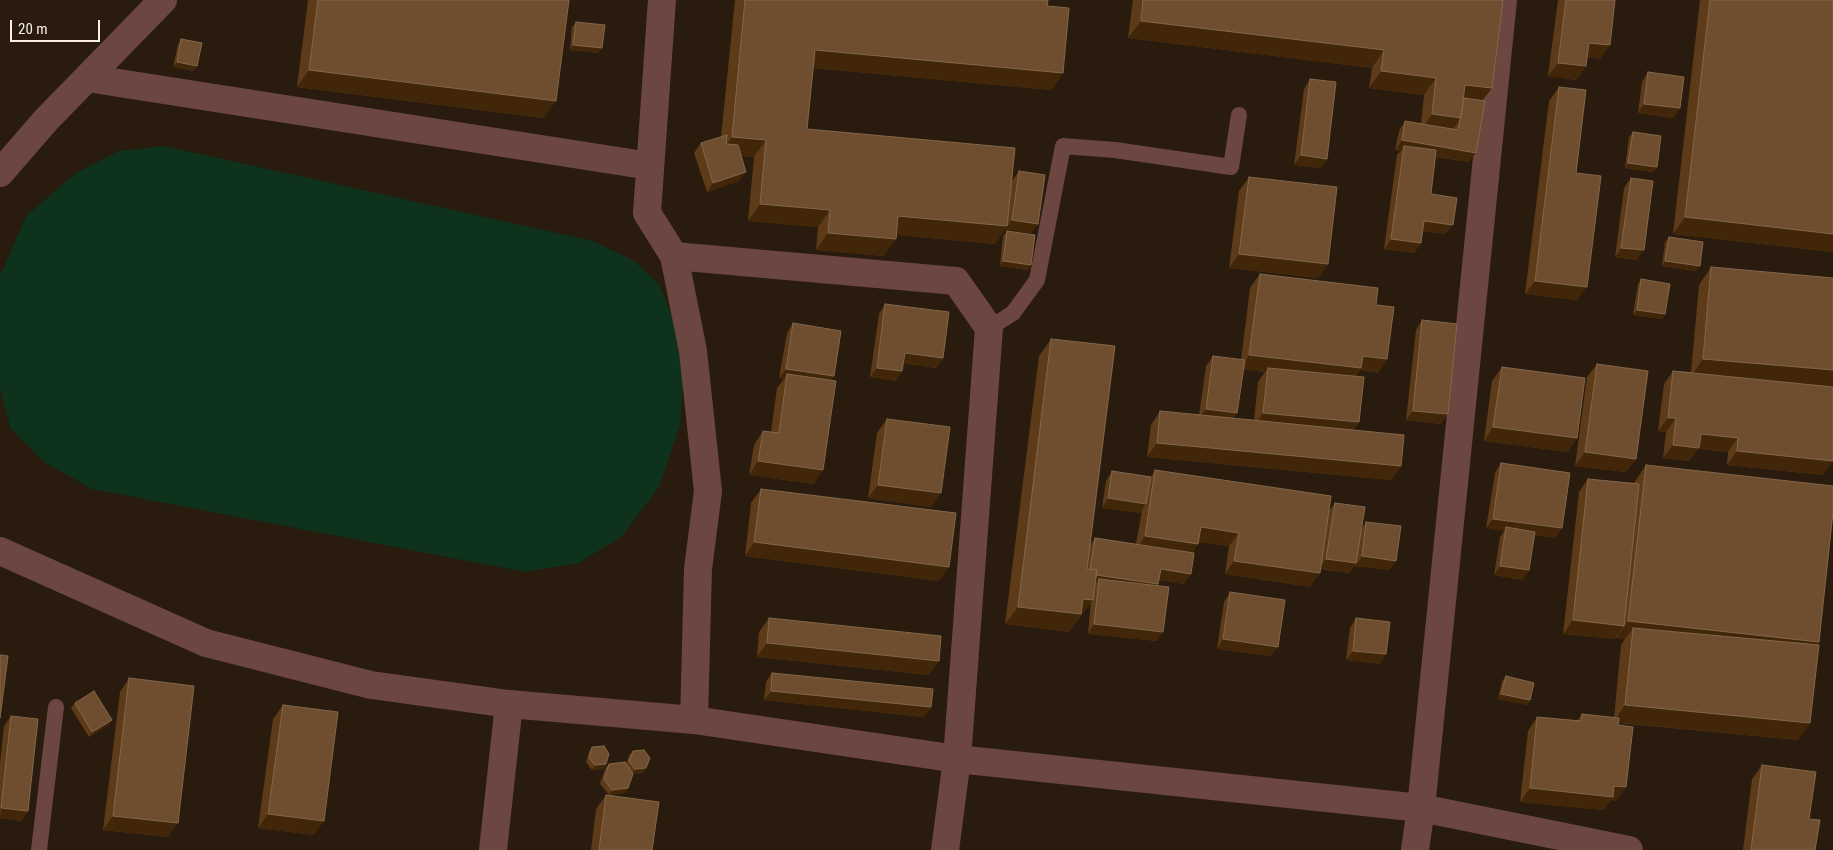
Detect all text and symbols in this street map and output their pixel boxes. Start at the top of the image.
scale bar [12,10,102,42]
text: 20 m [18,20,48,38]

